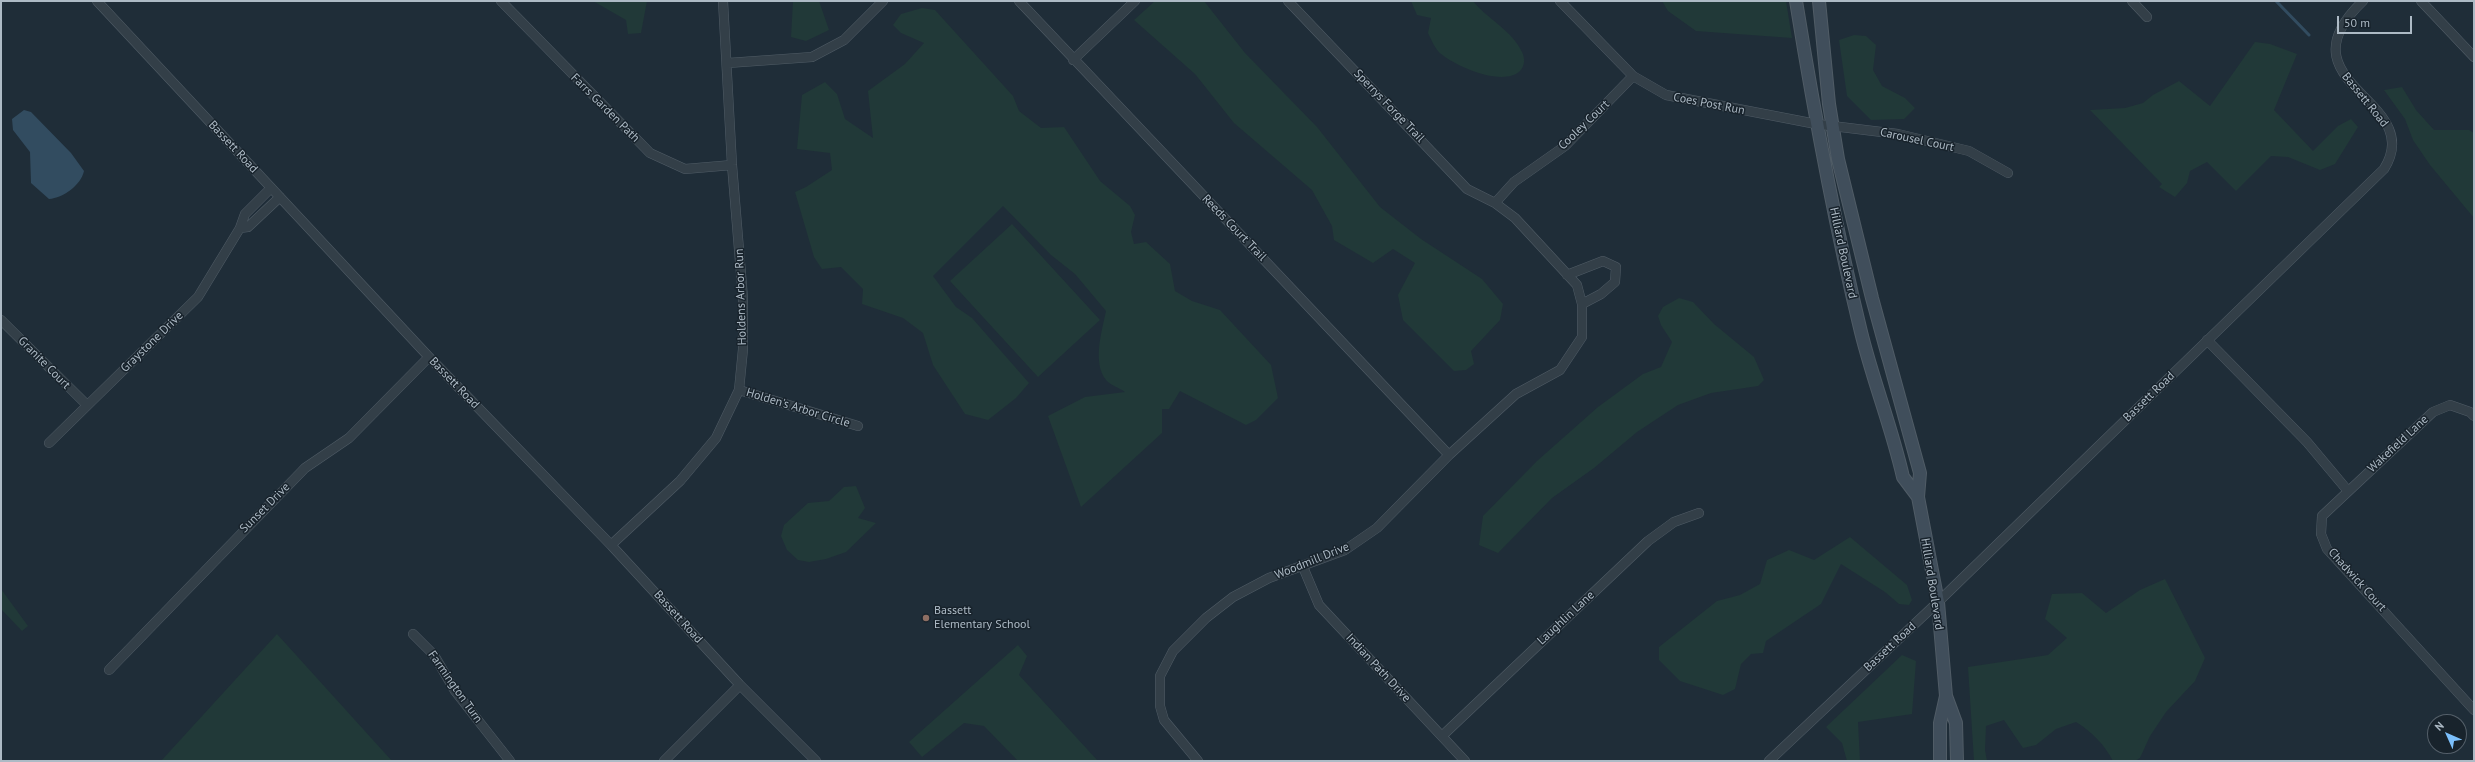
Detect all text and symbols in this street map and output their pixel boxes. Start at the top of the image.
scale bar [2339,8,2414,34]
text: 50 m [2344,15,2370,30]
street label: Sperrys Forge Trail [1351,67,1427,145]
street label: Bassett Road [2339,70,2391,130]
street label: Farrs Garden Path [568,71,642,145]
street label: Coes Post Run [1672,90,1746,118]
street label: Cooley Court [1556,97,1612,153]
street label: Bassett Road [205,118,261,176]
street label: Carousel Court [1879,125,1955,155]
street label: Reeds Court Trail [1199,192,1269,264]
street label: Hilliard Boulevard [1826,206,1860,300]
street label: Holdens Arbor Run [732,248,750,346]
street label: Graystone Drive [118,309,186,375]
street label: Granite Court [15,334,73,392]
street label: Bassett Road [426,354,482,412]
street label: Bassett Road [2120,369,2178,425]
street label: Holden's Arbor Circle [744,385,852,431]
street label: Wakefield Lane [2365,412,2431,476]
street label: Sunset Drive [237,480,293,536]
street label: Hilliard Boulevard [1918,537,1946,631]
street label: Woodmill Drive [1273,540,1351,582]
street label: Chadwick Court [2325,545,2389,615]
street label: Bassett Road [651,588,705,646]
street label: Laughlin Lane [1535,588,1597,648]
place label: Bassett Elementary School [934,604,1030,632]
marker: Bassett Elementary School [921,613,931,623]
street label: Bassett Road [1861,619,1919,675]
street label: Indian Path Drive [1343,631,1413,705]
street label: Farmington Turn [425,648,485,726]
north arrow [2427,714,2467,754]
text: N [2432,719,2447,734]

